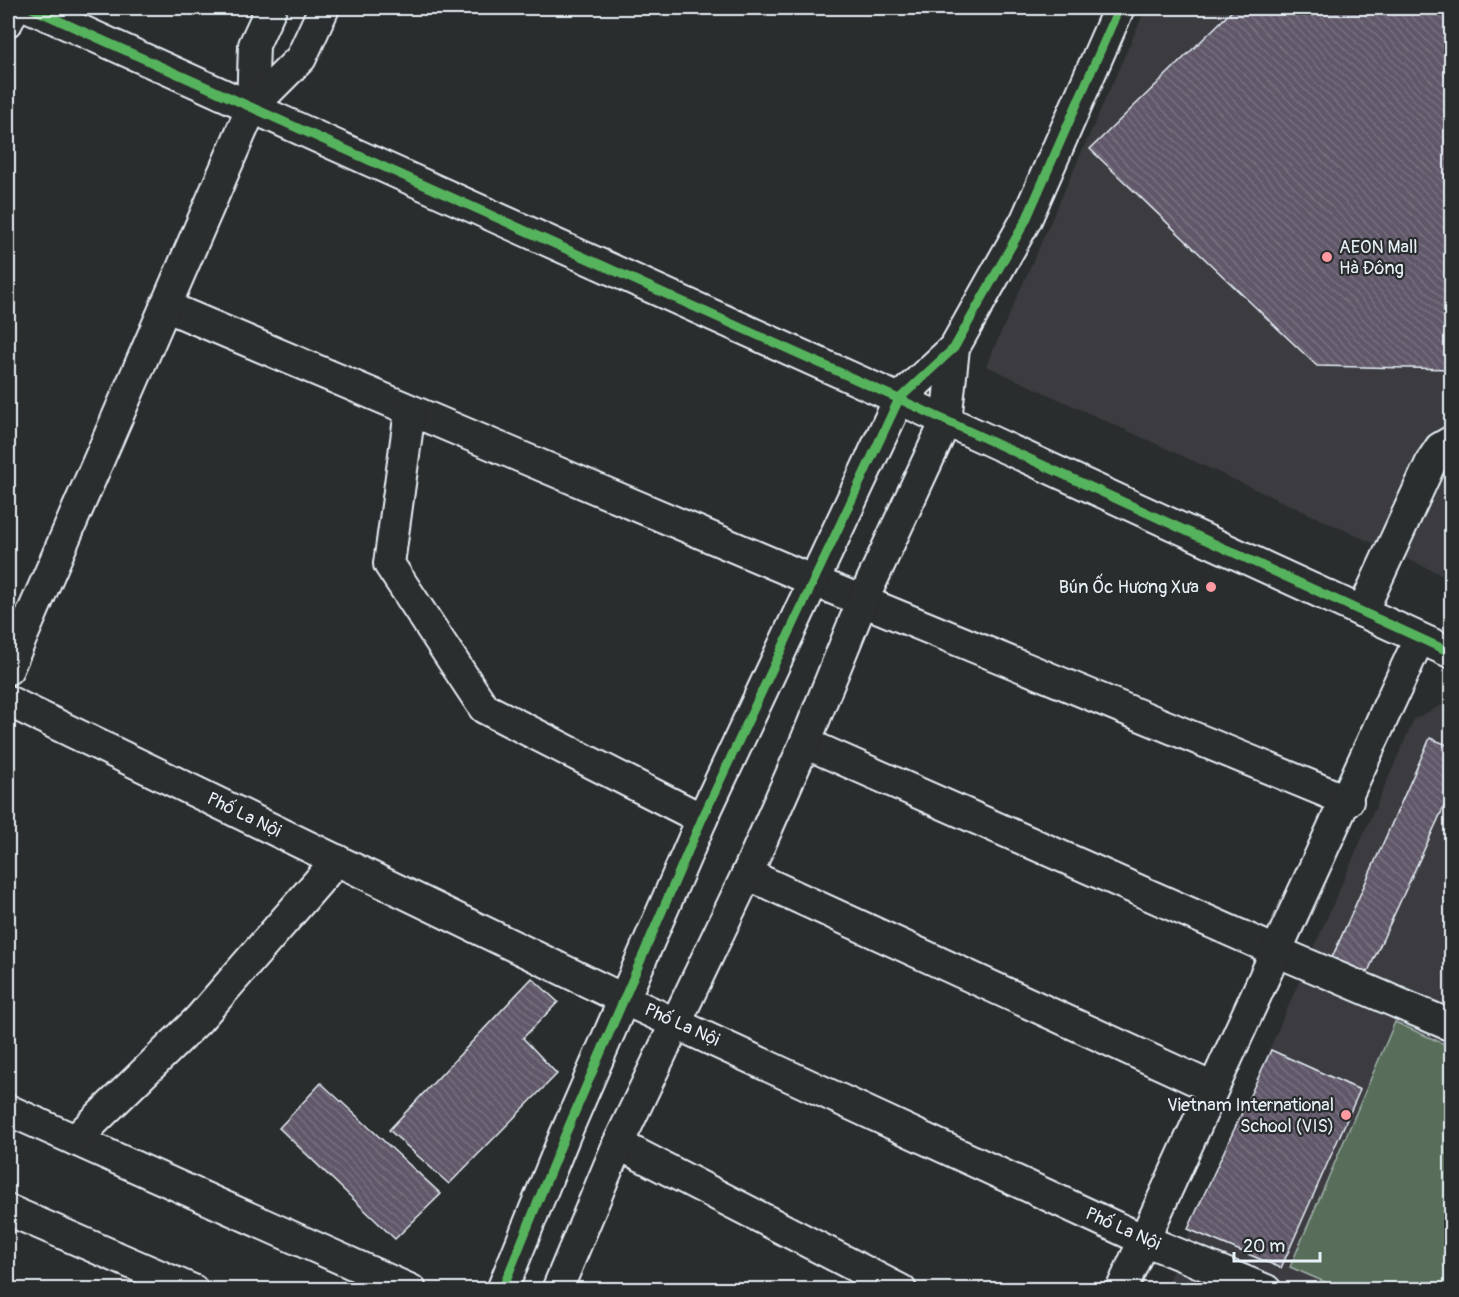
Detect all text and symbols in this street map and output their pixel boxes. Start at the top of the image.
place label: AEON Mall Hà Đông [1339,236,1417,280]
marker: AEON Mall Hà Đông [1320,250,1334,264]
place label: Bún Ốc Hương Xưa [1059,573,1199,599]
marker: Bún Ốc Hương Xưa [1204,580,1218,594]
street label: Phố La Nội [203,787,285,843]
street label: Phố La Nội [641,998,723,1052]
place label: Vietnam International School (VIS) [1167,1094,1334,1138]
marker: Vietnam International School (VIS) [1339,1108,1353,1122]
street label: Phố La Nội [1082,1202,1164,1256]
scale bar [1234,1225,1320,1263]
text: 20 m [1243,1235,1285,1258]

